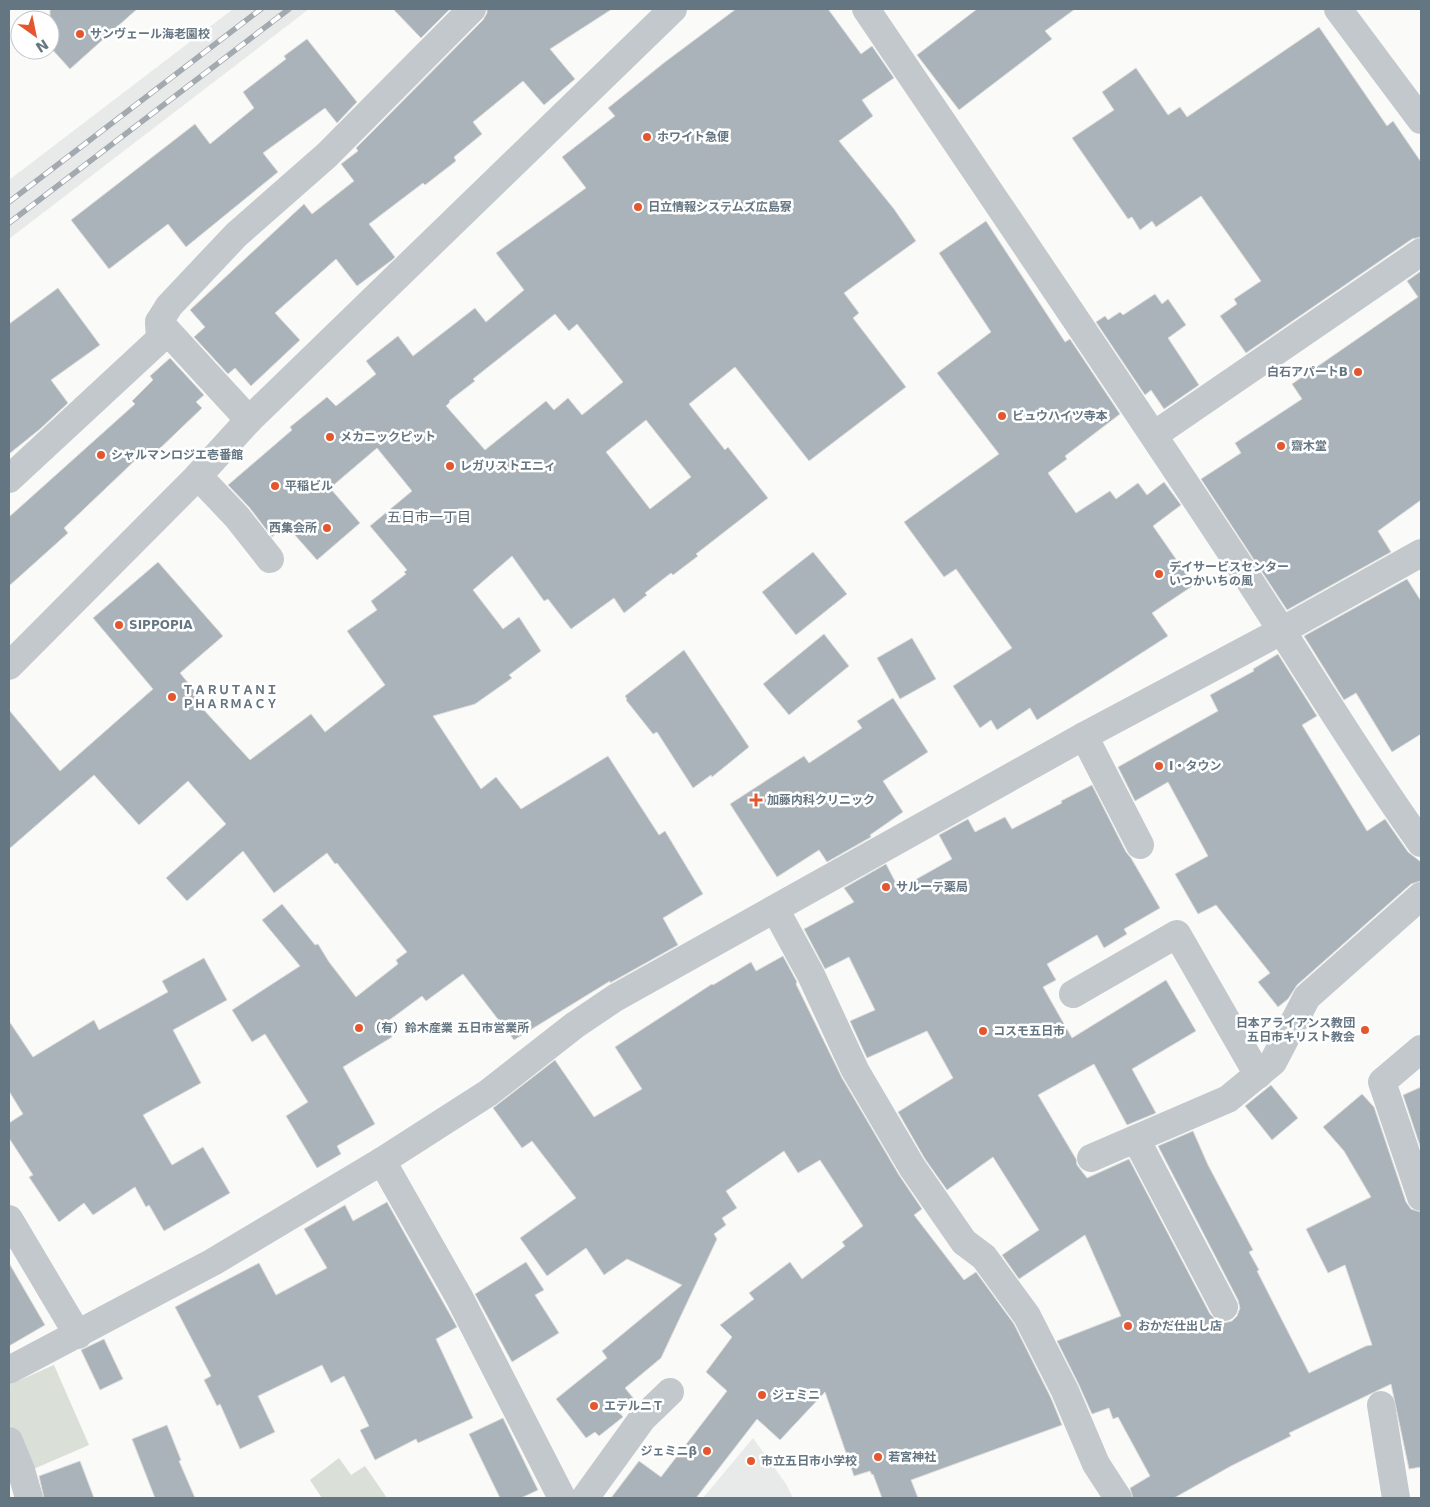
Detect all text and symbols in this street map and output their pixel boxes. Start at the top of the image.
north arrow [10,10,60,60]
place label: サンヴェール海老園校 [90,27,210,41]
marker: サンヴェール海老園校 [74,28,86,40]
text: N [33,36,51,56]
place label: ホワイト急便 [657,130,729,144]
marker: ホワイト急便 [641,131,653,143]
place label: 日立情報システムズ広島寮 [648,200,792,214]
marker: 日立情報システムズ広島寮 [632,201,644,213]
place label: 白石アパートB [1267,365,1348,379]
marker: 白石アパートB [1352,366,1364,378]
place label: ビュウハイツ寺本 [1012,409,1108,423]
marker: ビュウハイツ寺本 [996,410,1008,422]
place label: メカニックピット [340,430,436,444]
marker: メカニックピット [324,431,336,443]
place label: 齋木堂 [1291,439,1327,453]
marker: 齋木堂 [1275,440,1287,452]
place label: シャルマンロジエ壱番館 [111,448,243,462]
marker: シャルマンロジエ壱番館 [95,449,107,461]
place label: レガリストエニィ [460,459,556,473]
marker: レガリストエニィ [444,460,456,472]
place label: 平稲ビル [285,479,333,493]
marker: 平稲ビル [269,480,281,492]
district label: 五日市一丁目 [387,509,471,525]
place label: 西集会所 [269,521,317,535]
marker: 西集会所 [321,522,333,534]
place label: デイサービスセンター いつかいちの風 [1169,560,1289,588]
marker: デイサービスセンター いつかいちの風 [1153,568,1165,580]
place label: SIPPOPIA [129,618,193,632]
marker: SIPPOPIA [113,619,125,631]
place label: ＴＡＲＵＴＡＮＩ ＰＨＡＲＭＡＣＹ [182,683,278,711]
marker: ＴＡＲＵＴＡＮＩ ＰＨＡＲＭＡＣＹ [166,691,178,703]
place label: I・タウン [1169,759,1221,773]
marker: I・タウン [1153,760,1165,772]
marker: 加藤内科クリニック [749,793,763,807]
place label: 加藤内科クリニック [767,793,875,807]
place label: サルーテ薬局 [896,880,968,894]
marker: サルーテ薬局 [880,881,892,893]
place label: 日本アライアンス教団 五日市キリスト教会 [1236,1016,1355,1044]
place label: （有）鈴木産業 五日市営業所 [369,1021,529,1035]
marker: （有）鈴木産業 五日市営業所 [353,1022,365,1034]
place label: コスモ五日市 [993,1024,1065,1038]
marker: 日本アライアンス教団 五日市キリスト教会 [1359,1024,1371,1036]
marker: コスモ五日市 [977,1025,989,1037]
place label: おかだ仕出し店 [1138,1319,1222,1333]
marker: おかだ仕出し店 [1122,1320,1134,1332]
place label: ジェミニ [772,1388,820,1402]
marker: ジェミニ [756,1389,768,1401]
place label: エテルニＴ [604,1399,664,1413]
marker: エテルニＴ [588,1400,600,1412]
place label: ジェミニβ [640,1444,697,1458]
marker: ジェミニβ [701,1445,713,1457]
place label: 若宮神社 [888,1450,936,1464]
marker: 若宮神社 [872,1451,884,1463]
place label: 市立五日市小学校 [761,1454,857,1468]
marker: 市立五日市小学校 [745,1455,757,1467]

